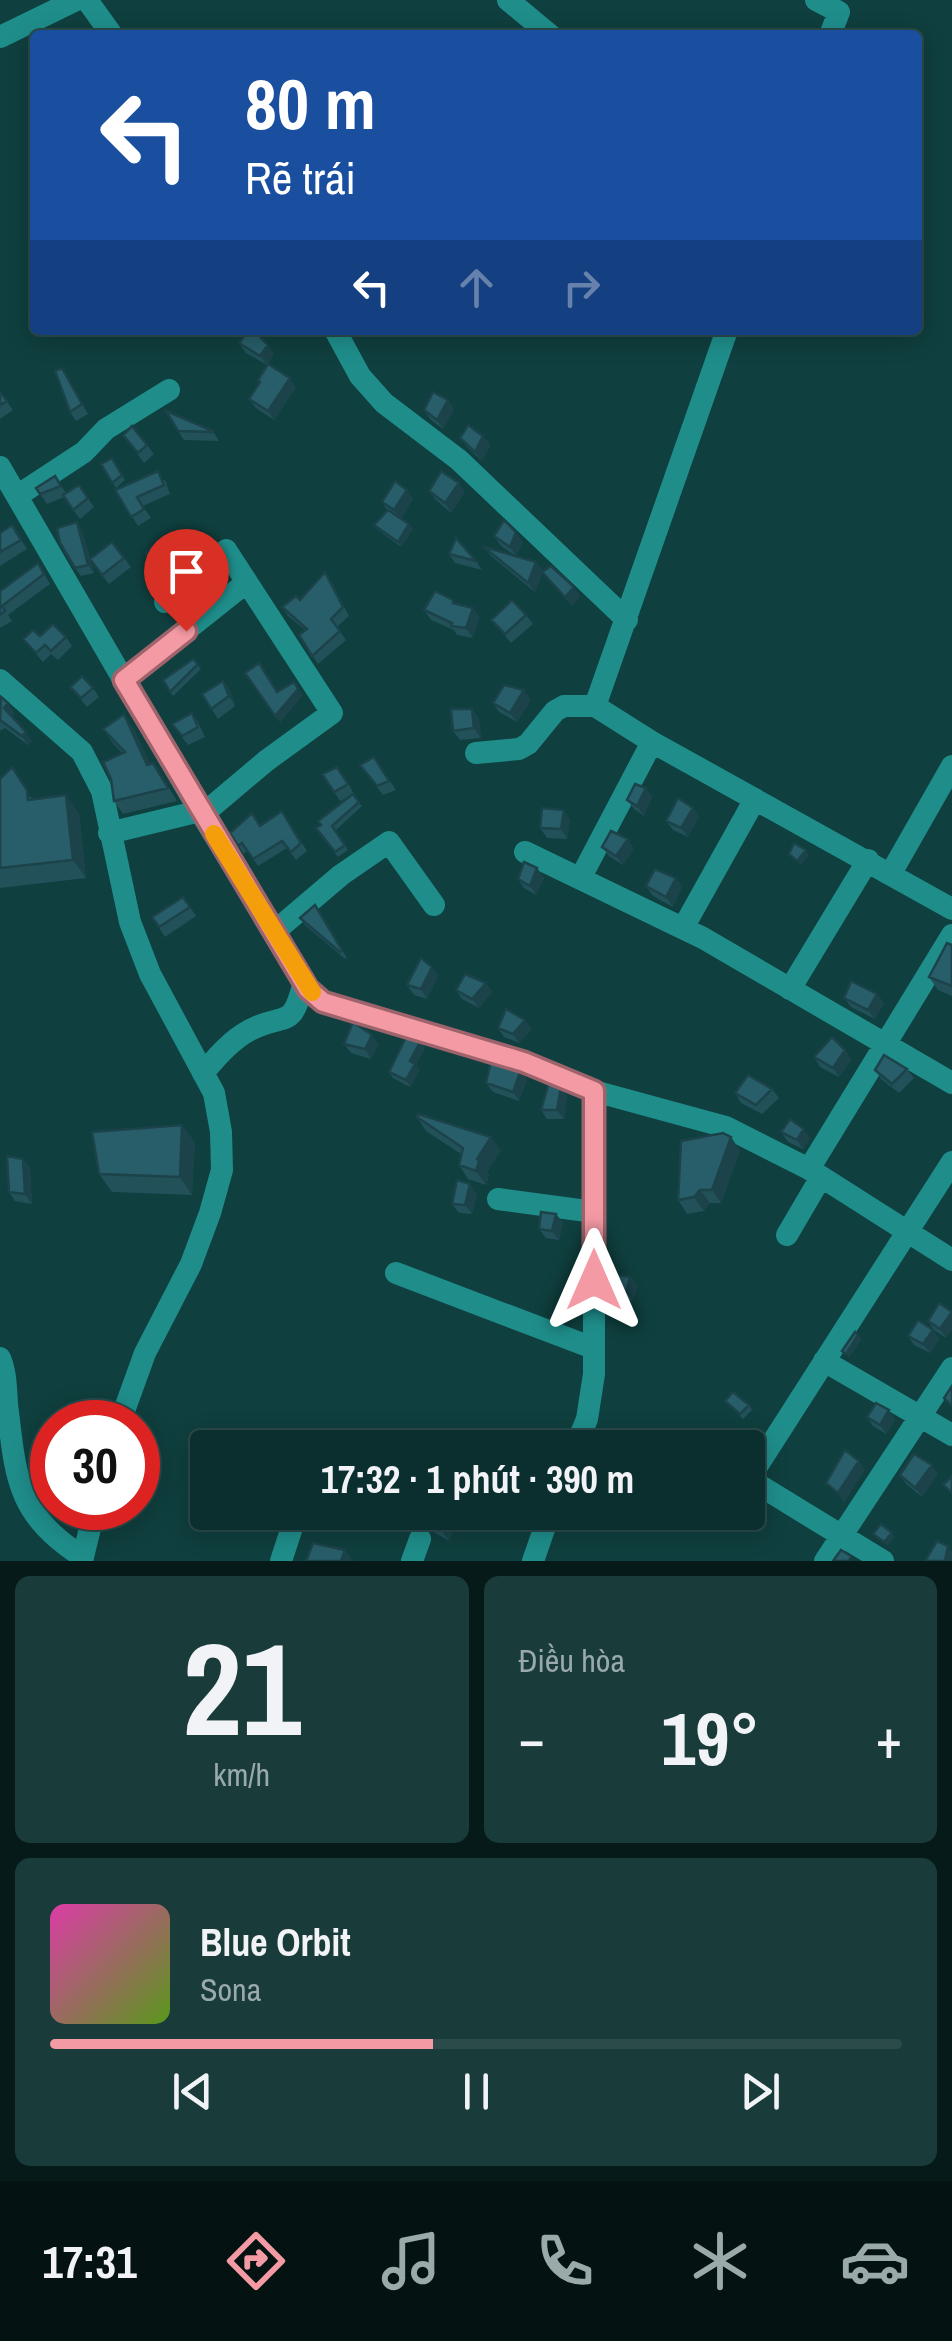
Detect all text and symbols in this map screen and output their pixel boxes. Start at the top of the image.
text: 80 m [245,57,376,151]
icon: left [80,70,210,200]
text: Rẽ trái [245,147,356,208]
icon: left [344,260,399,315]
icon: ahead [449,260,504,315]
icon: right [554,260,609,315]
pin [144,529,229,632]
icon: arrive [159,544,214,599]
position arrow [542,1228,646,1332]
speed limit sign: 30 [30,1400,160,1530]
text: 17:32 · 1 phút · 390 m [321,1454,634,1505]
text: 21 [182,1600,301,1776]
text: Điều hòa [519,1639,625,1682]
text: 19° [661,1687,759,1788]
text: − [519,1701,545,1775]
text: + [876,1701,902,1775]
text: km/h [213,1753,270,1796]
text: Blue Orbit [200,1917,351,1968]
text: Sona [200,1968,261,2011]
icon: previous [165,2064,220,2119]
icon: pause [449,2064,504,2119]
icon: next [733,2064,788,2119]
icon: directions [221,2226,291,2296]
icon: music [376,2226,446,2296]
icon: phone [530,2226,600,2296]
icon: climate [685,2226,755,2296]
icon: car [840,2226,910,2296]
text: 17:31 [42,2231,137,2292]

